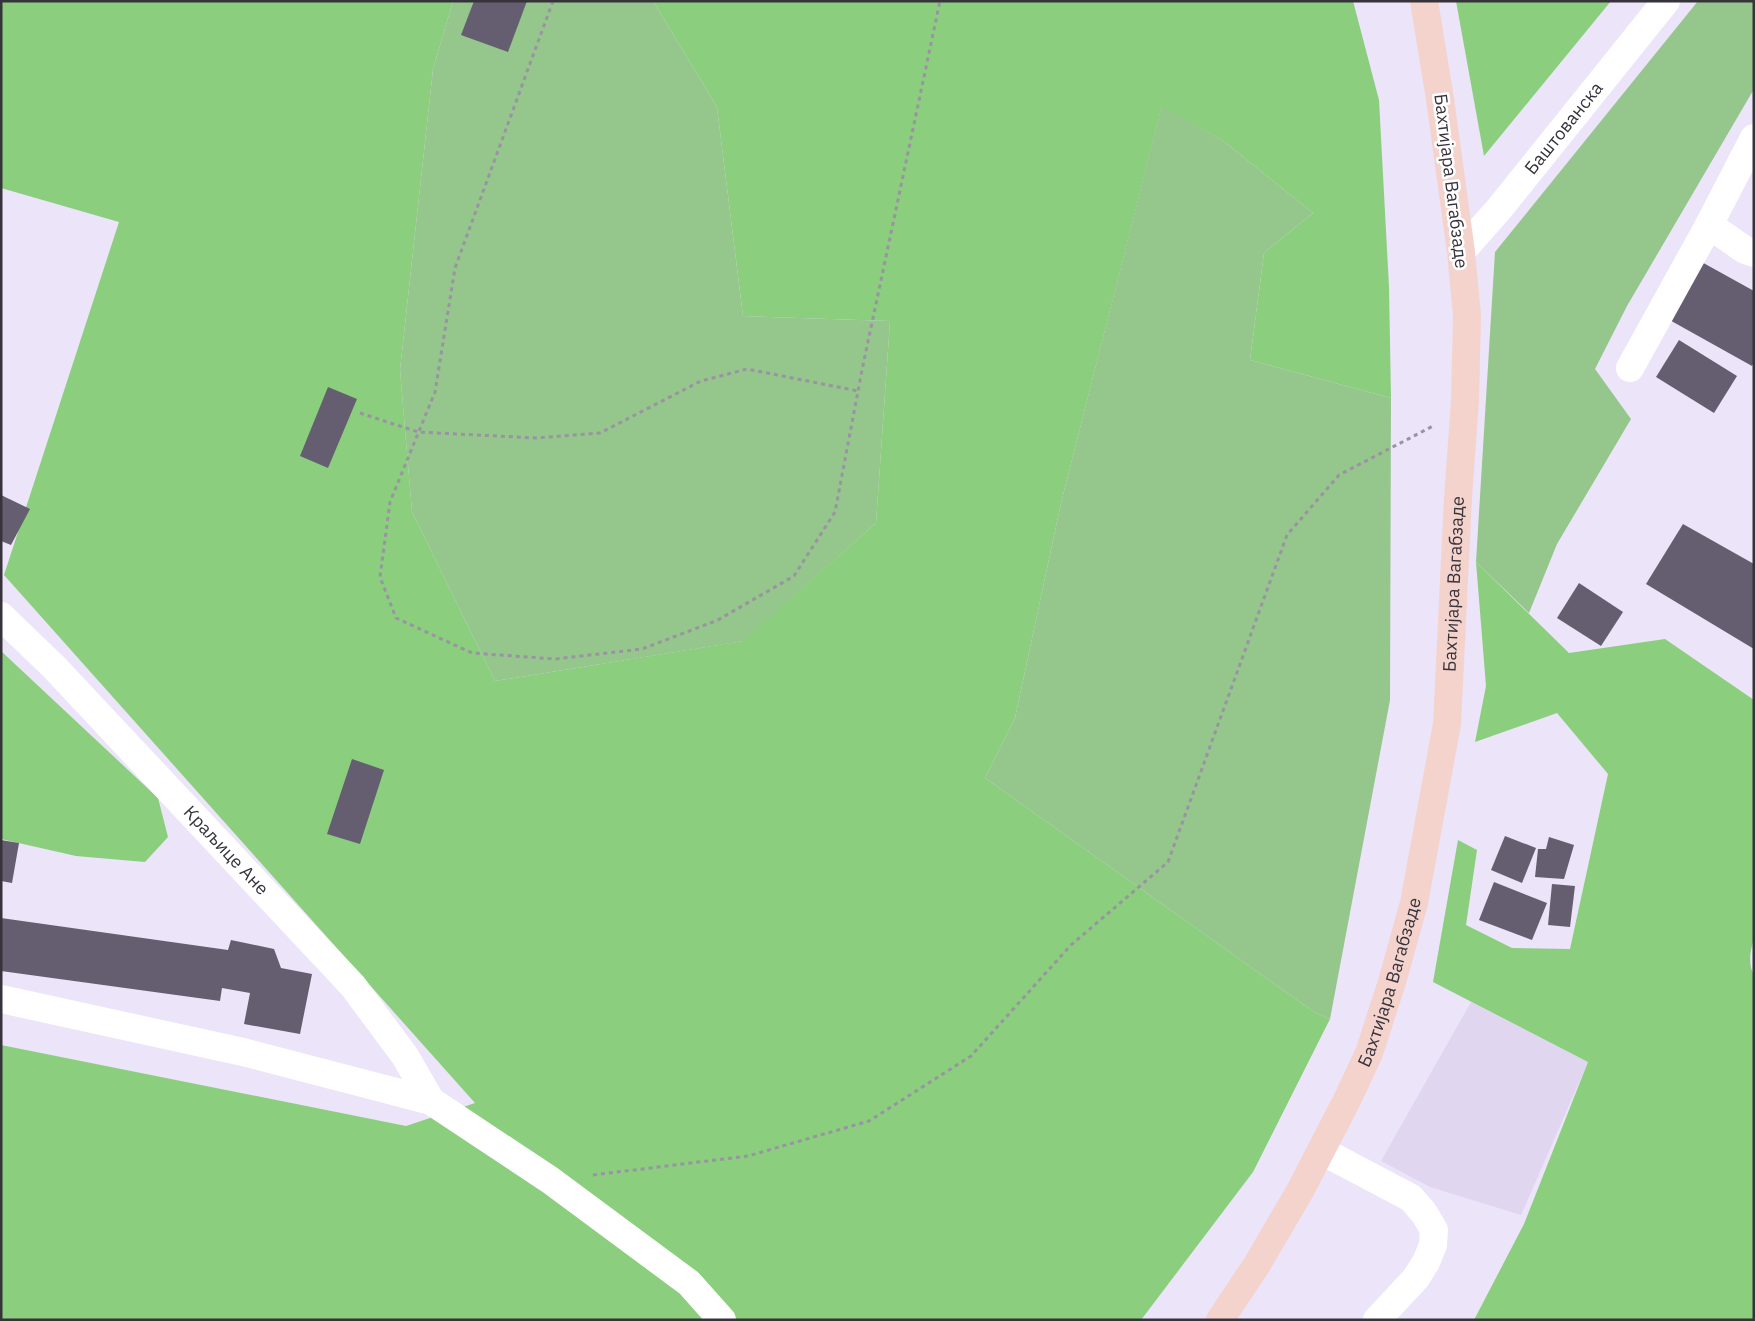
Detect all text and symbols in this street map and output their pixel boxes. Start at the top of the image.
street label: Баштованска [1519,77,1608,179]
street label: Бахтијара Вагабзаде [1429,92,1474,270]
street label: Бахтијара Вагабзаде [1438,495,1469,672]
street label: Краљице Ане [179,801,274,900]
street label: Бахтијара Вагабзаде [1352,896,1426,1071]

